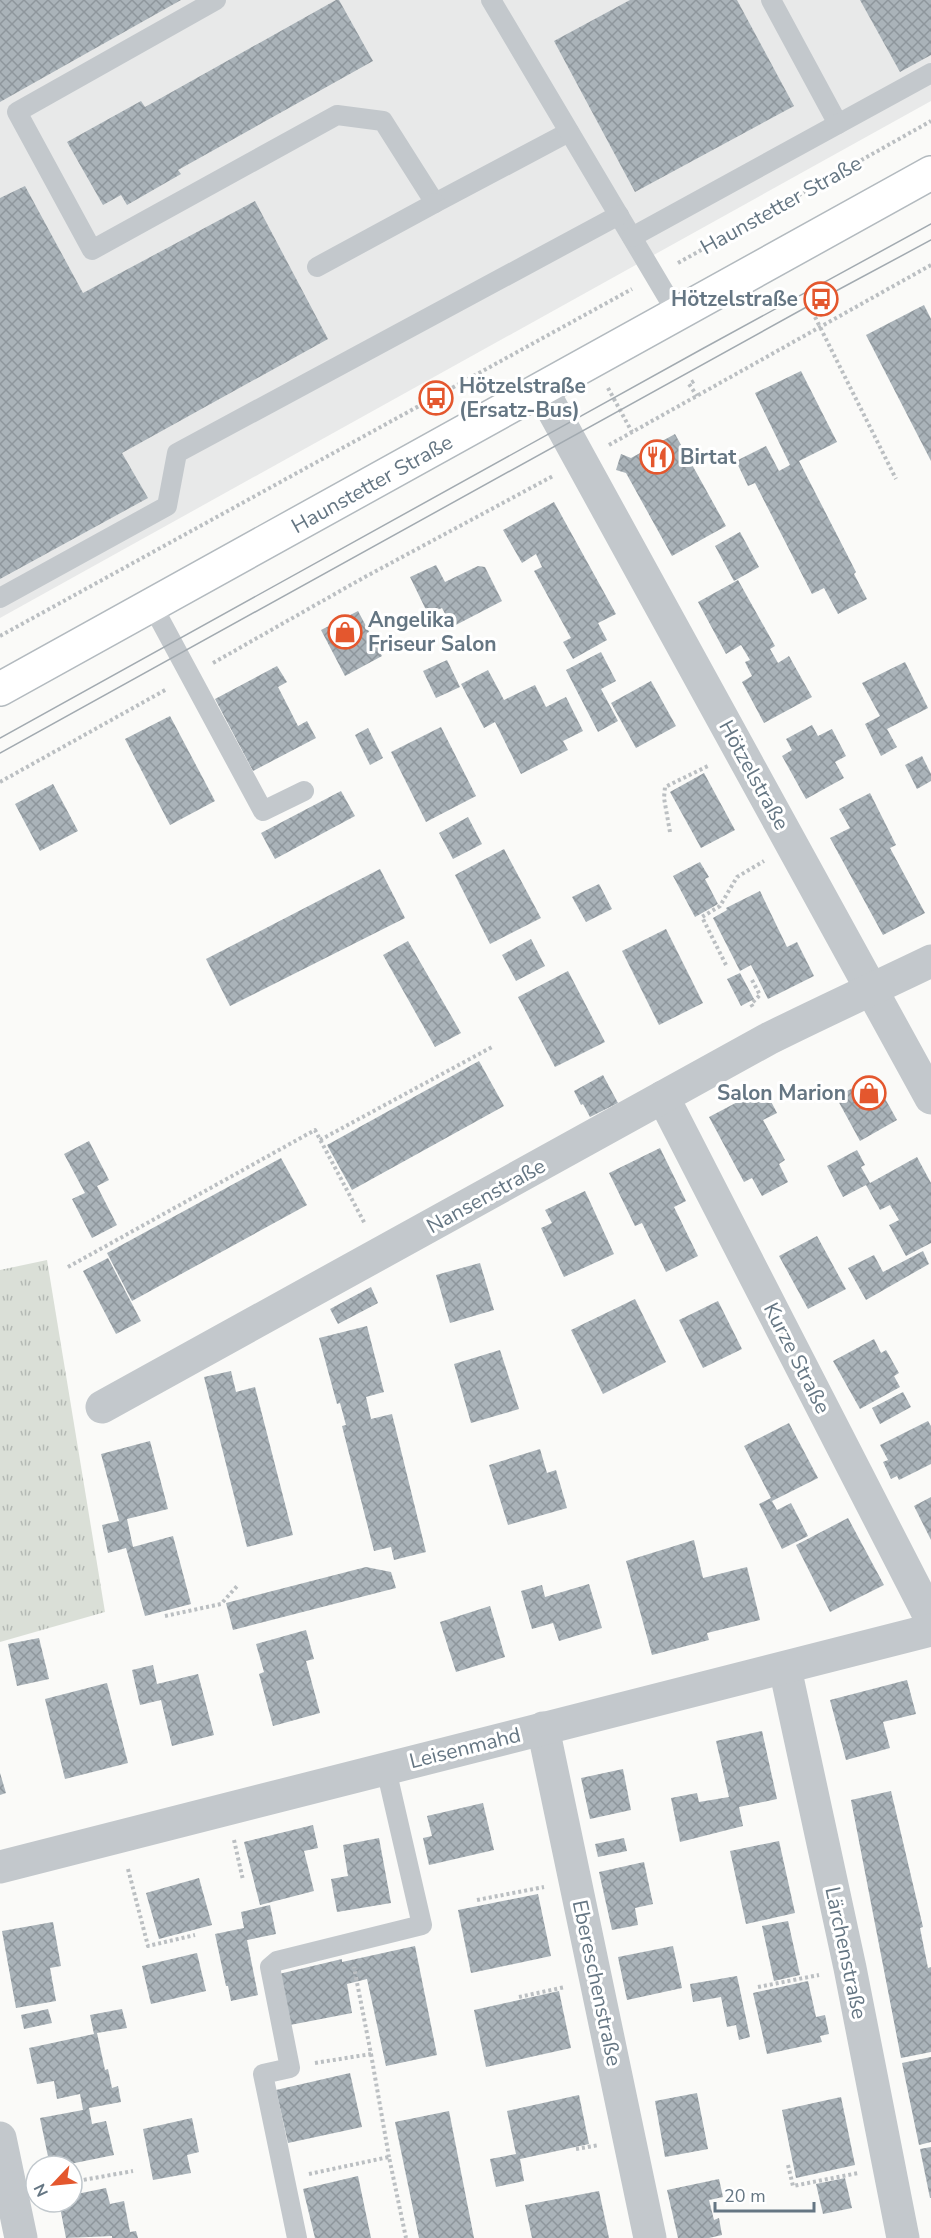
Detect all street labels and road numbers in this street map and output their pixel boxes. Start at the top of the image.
street label: Haunstetter Straße [695,149,867,261]
street label: Haunstetter Straße [286,428,458,540]
street label: Hötzelstraße [712,715,796,835]
street label: Nansenstraße [422,1152,550,1240]
street label: Kurze Straße [757,1298,837,1418]
street label: Leisenmahd [406,1721,524,1775]
street label: Lärchenstraße [818,1884,874,2022]
street label: Ebereschenstraße [566,1897,628,2069]

